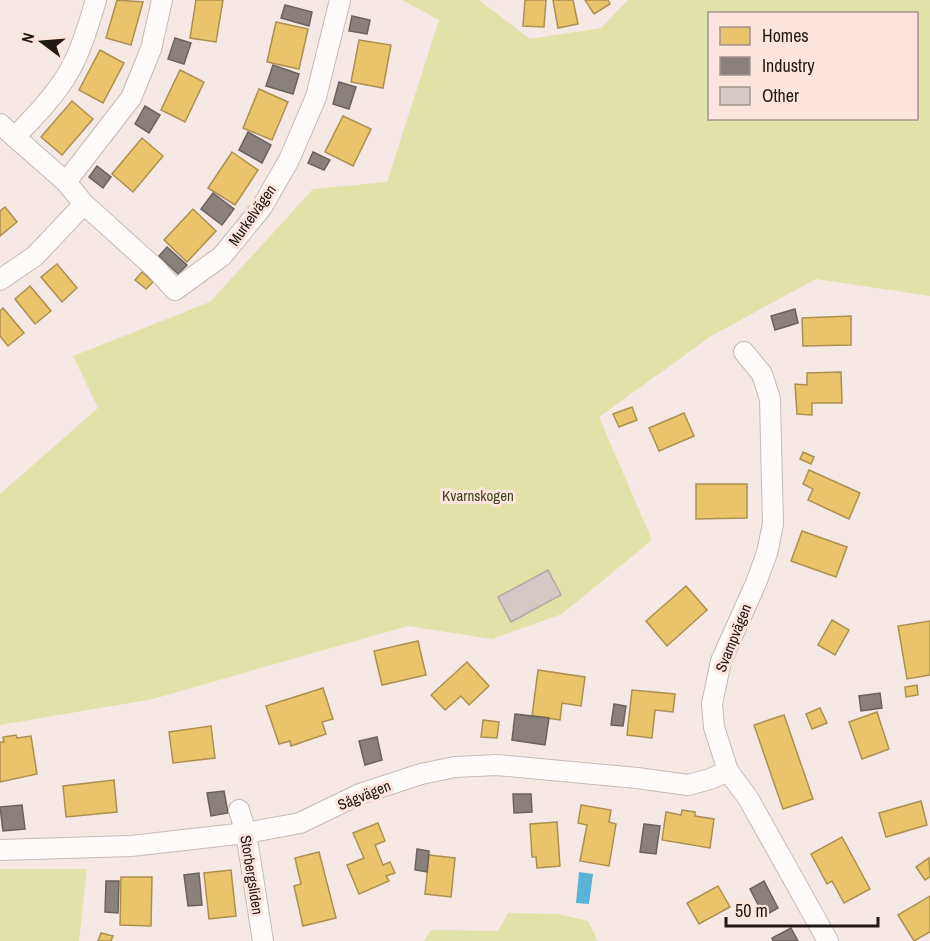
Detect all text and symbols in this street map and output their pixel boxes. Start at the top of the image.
north arrow [12,12,72,72]
legend [708,12,918,120]
text: Homes [762,23,809,48]
text: N [16,30,39,45]
text: Industry [762,53,815,78]
text: Other [762,83,799,108]
street label: Murkelvägen [223,180,281,250]
park label: Kvarnskogen [442,485,514,506]
street label: Svampvägen [710,601,756,675]
street label: Sågvägen [334,775,394,815]
street label: Storbergsliden [235,834,269,916]
scale bar [726,890,878,928]
text: 50 m [735,898,768,923]

